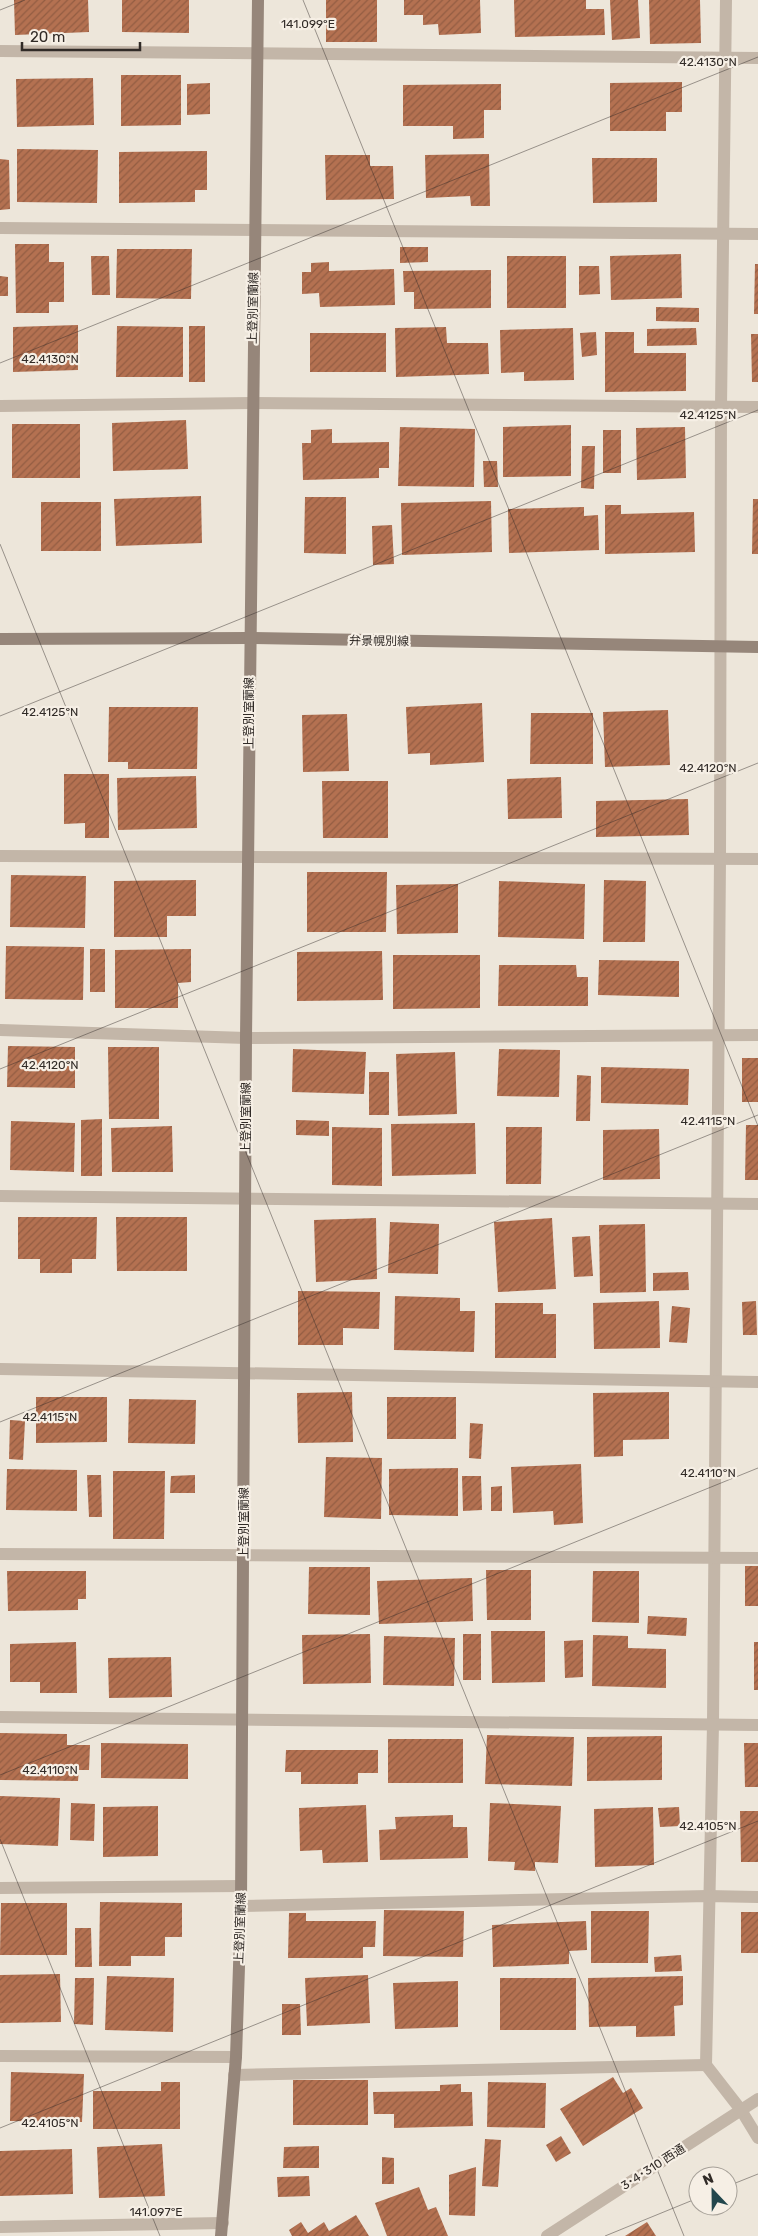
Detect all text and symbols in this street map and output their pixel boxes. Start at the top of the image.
text: 141.099°E [281,17,335,31]
scale bar [22,20,140,52]
text: 20 m [30,28,65,46]
text: 42.4130°N [679,55,737,69]
street label: 上登別室蘭線 [245,272,261,344]
text: 42.4130°N [21,352,79,366]
text: 42.4125°N [680,408,736,422]
street label: 弁景幌別線 [349,633,409,649]
street label: 上登別室蘭線 [242,677,256,749]
text: 42.4125°N [22,705,78,719]
text: 42.4120°N [679,761,737,775]
text: 42.4120°N [21,1058,79,1072]
street label: 上登別室蘭線 [239,1082,253,1154]
text: 42.4115°N [681,1114,735,1128]
text: 42.4115°N [23,1410,77,1424]
text: 42.4110°N [680,1466,736,1480]
street label: 上登別室蘭線 [237,1487,251,1559]
text: 42.4110°N [22,1763,78,1777]
text: 42.4105°N [679,1819,737,1833]
street label: 上登別室蘭線 [232,1892,248,1964]
text: 42.4105°N [21,2116,79,2130]
street label: 3･4･310 西通 [618,2141,688,2193]
north arrow [688,2166,738,2216]
text: N [700,2170,716,2189]
text: 141.097°E [129,2205,183,2219]

